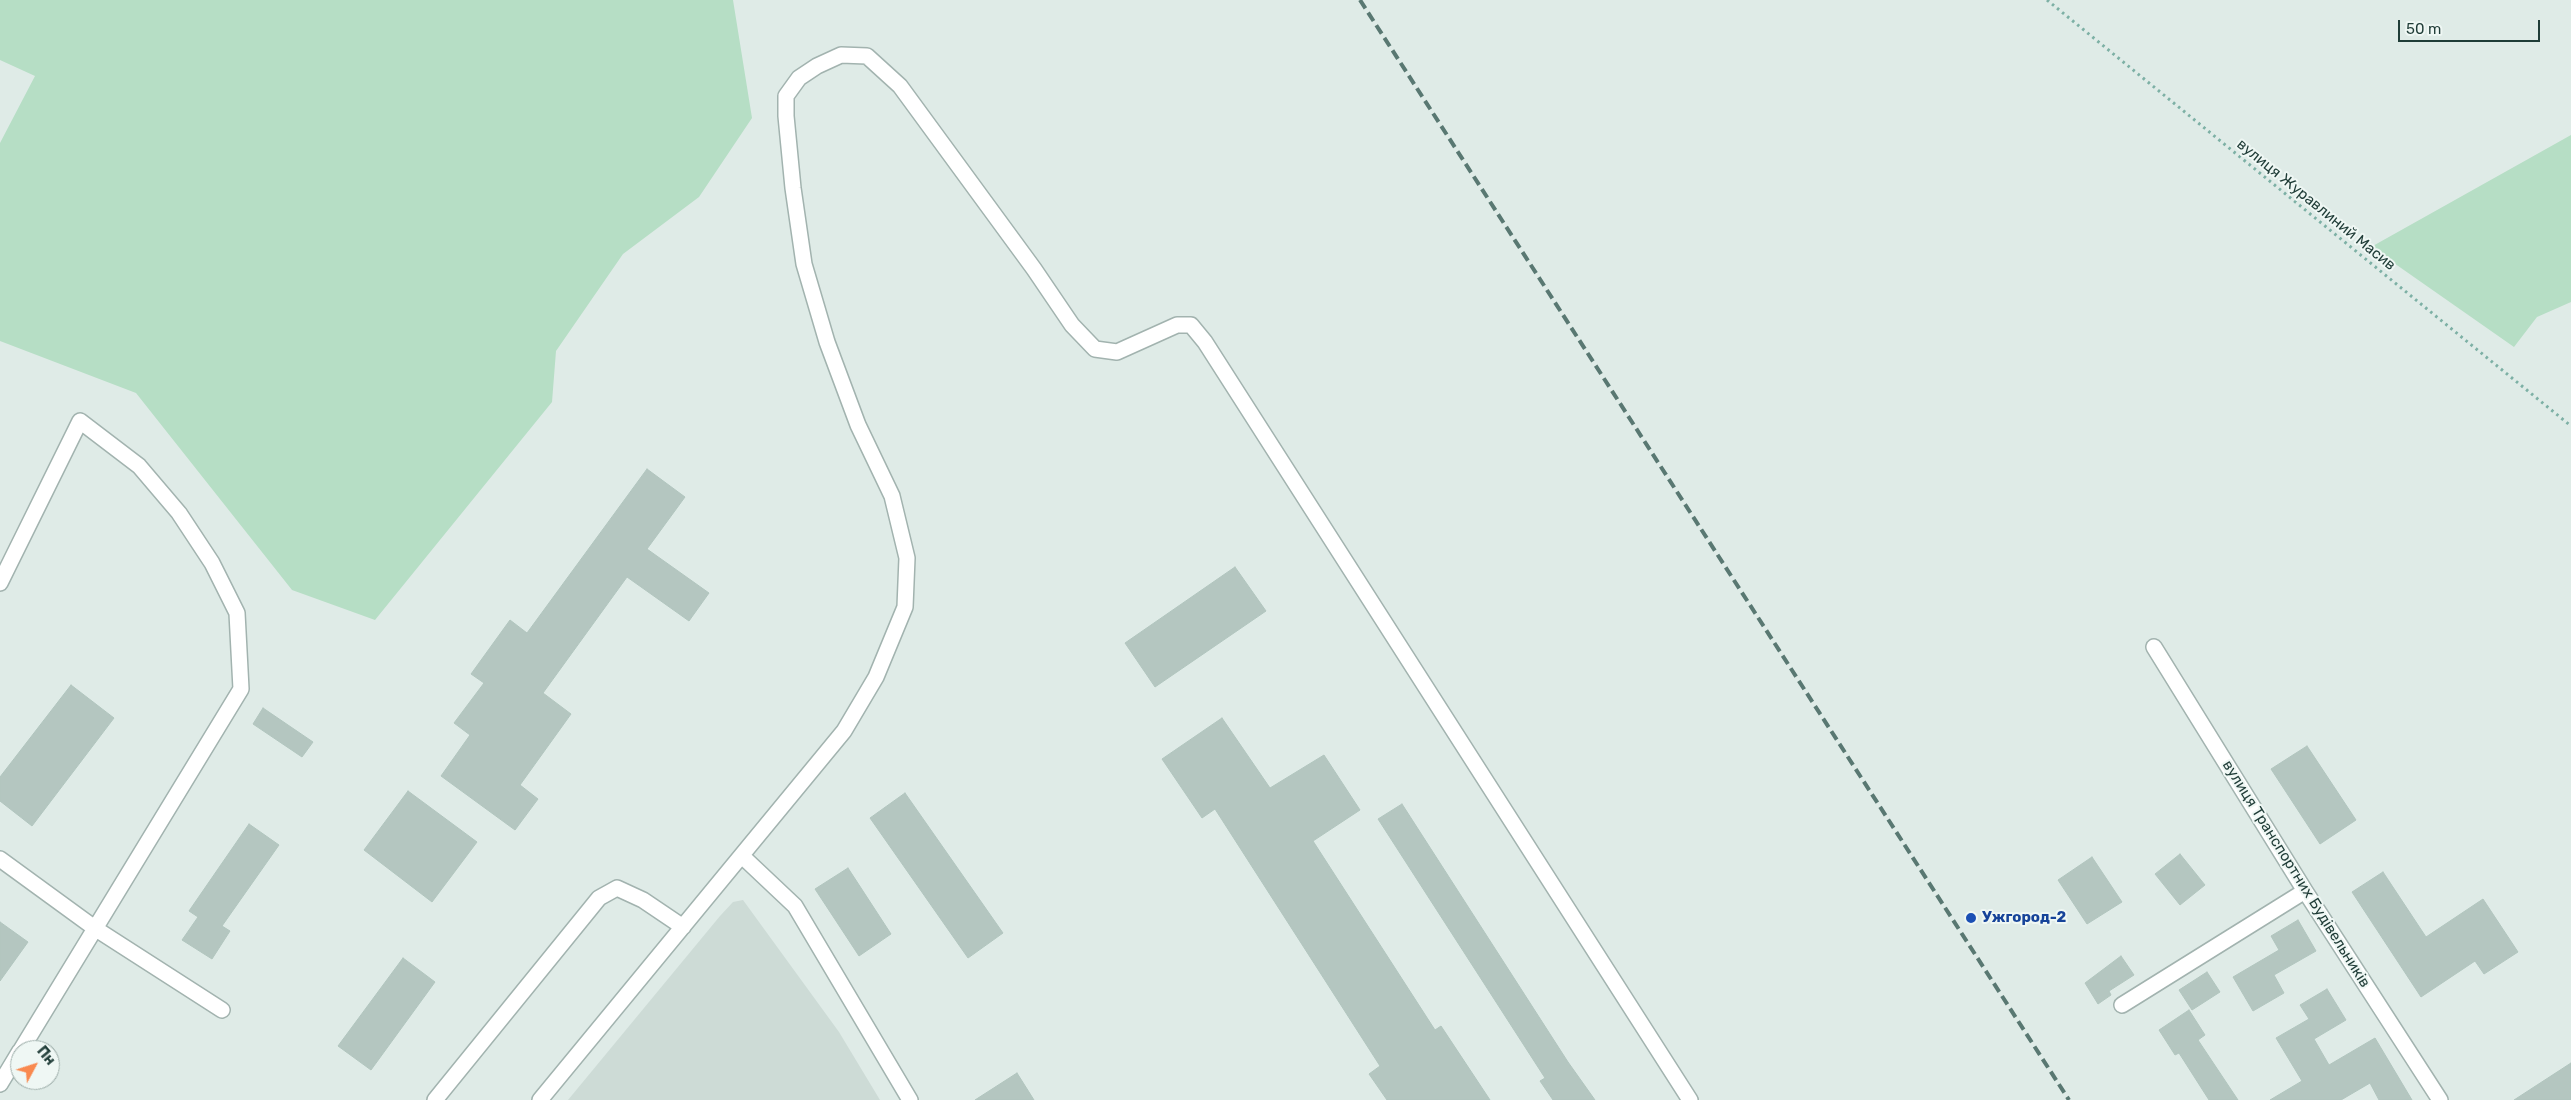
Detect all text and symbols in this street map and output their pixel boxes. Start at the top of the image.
scale bar [2401,10,2544,42]
text: 50 m [2406,20,2441,38]
street label: вулиця Журавлиний Масив [2233,135,2399,275]
street label: вулиця Транспортних Будівельників [2218,757,2374,991]
place label: Ужгород-2 [1982,909,2066,927]
marker: Ужгород-2 [1964,911,1978,925]
north arrow [10,1040,60,1090]
text: Пн [33,1043,59,1069]

